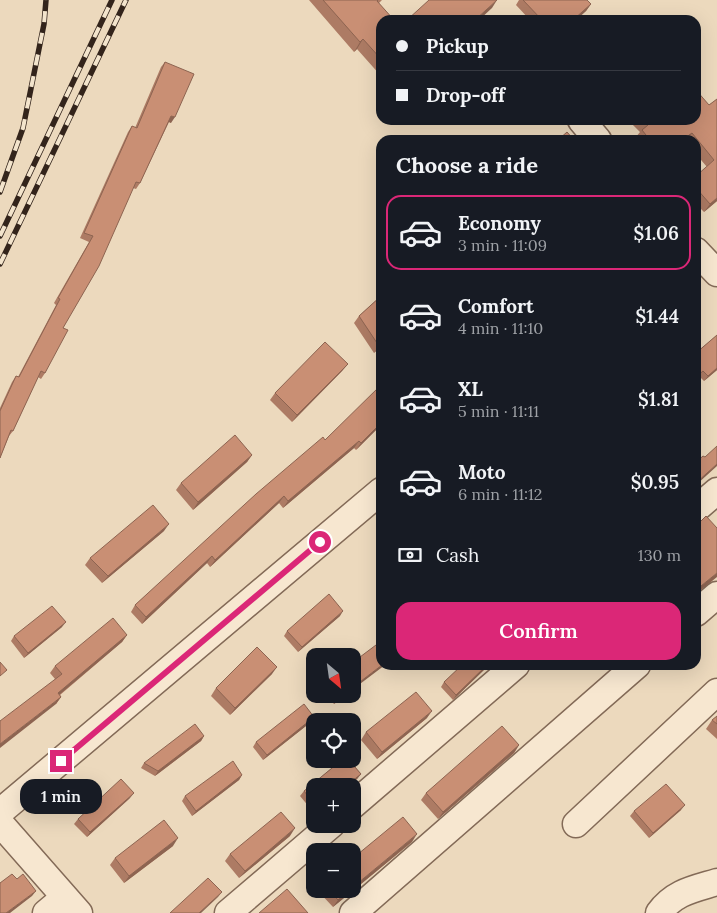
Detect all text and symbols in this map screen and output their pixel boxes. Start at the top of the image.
text: Pickup [426,34,489,58]
text: Drop-off [426,83,505,107]
text: Choose a ride [396,151,538,179]
icon: car [398,210,443,255]
text: Economy [458,211,541,235]
text: $1.06 [634,221,679,245]
text: 3 min · 11:09 [458,235,547,255]
icon: car [398,293,443,338]
text: Comfort [458,294,534,318]
text: $1.44 [635,304,679,328]
text: 4 min · 11:10 [458,318,543,338]
icon: car [398,376,443,421]
text: XL [458,377,483,401]
text: $1.81 [638,387,679,411]
text: 5 min · 11:11 [458,401,539,421]
icon: car [398,459,443,504]
text: Moto [458,460,505,484]
text: $0.95 [631,470,679,494]
text: 6 min · 11:12 [458,484,542,504]
route start [309,531,331,553]
icon: cash [396,541,424,569]
text: Cash [436,543,479,567]
text: 130 m [638,545,681,565]
button: Confirm [396,602,681,660]
north arrow [306,648,361,702]
map controls [306,648,361,898]
button: locate [306,713,361,768]
route end [50,750,72,772]
callout: 1 min [20,778,102,814]
button: + [306,778,361,833]
text: 1 min [41,786,81,806]
button: − [306,843,361,898]

